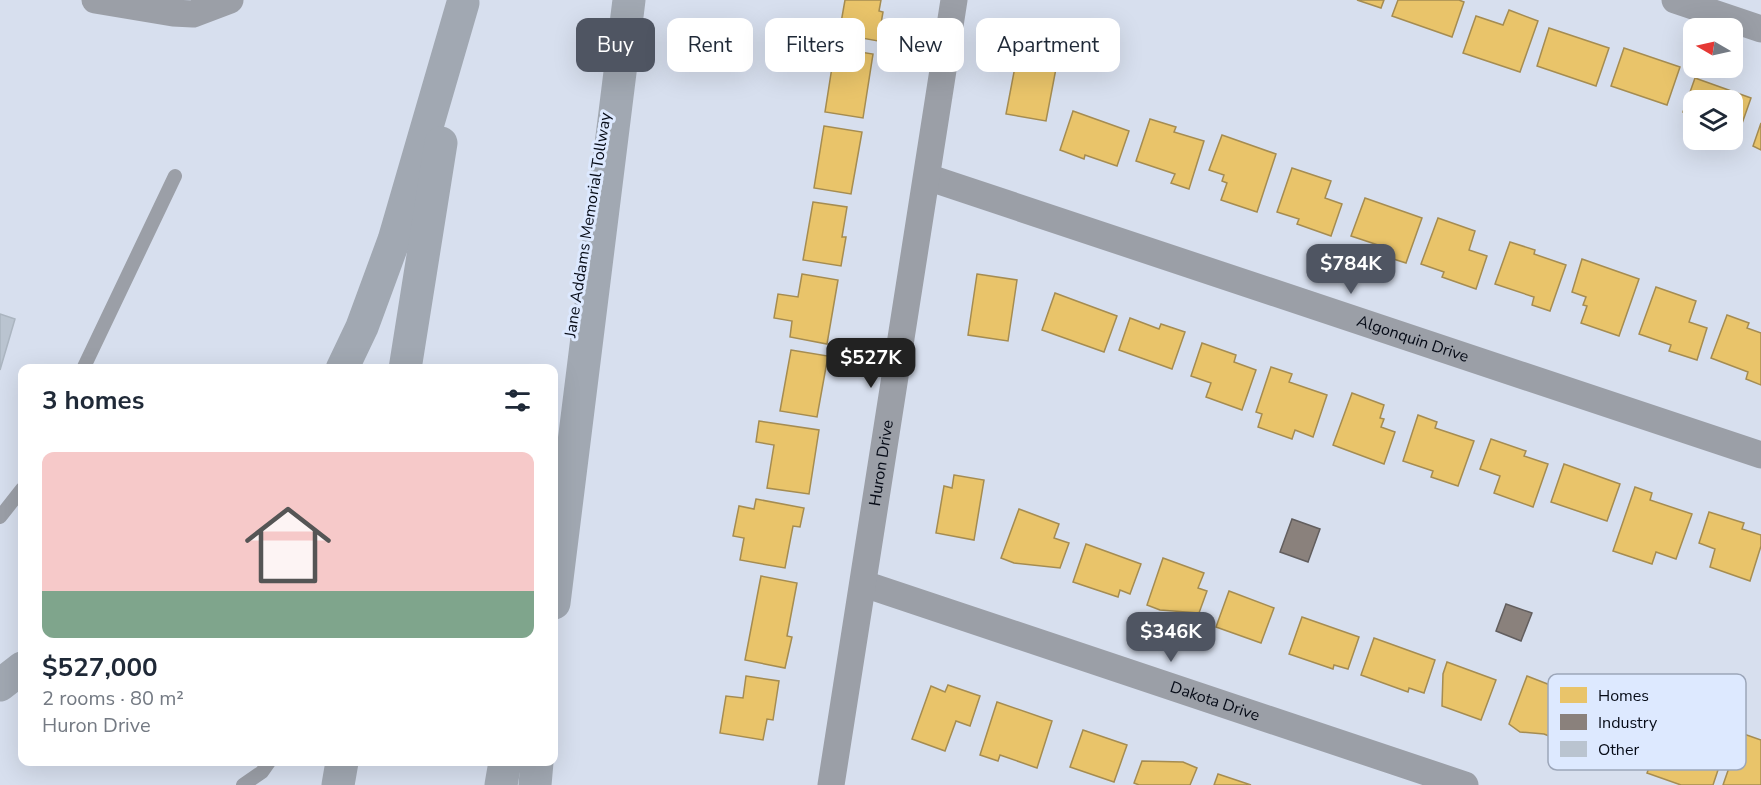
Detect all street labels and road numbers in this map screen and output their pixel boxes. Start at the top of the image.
street label: Jane Addams Memorial Tollway [559,110,617,340]
street label: Algonquin Drive [1354,310,1472,368]
street label: Huron Drive [864,418,899,508]
street label: Dakota Drive [1167,676,1263,727]

